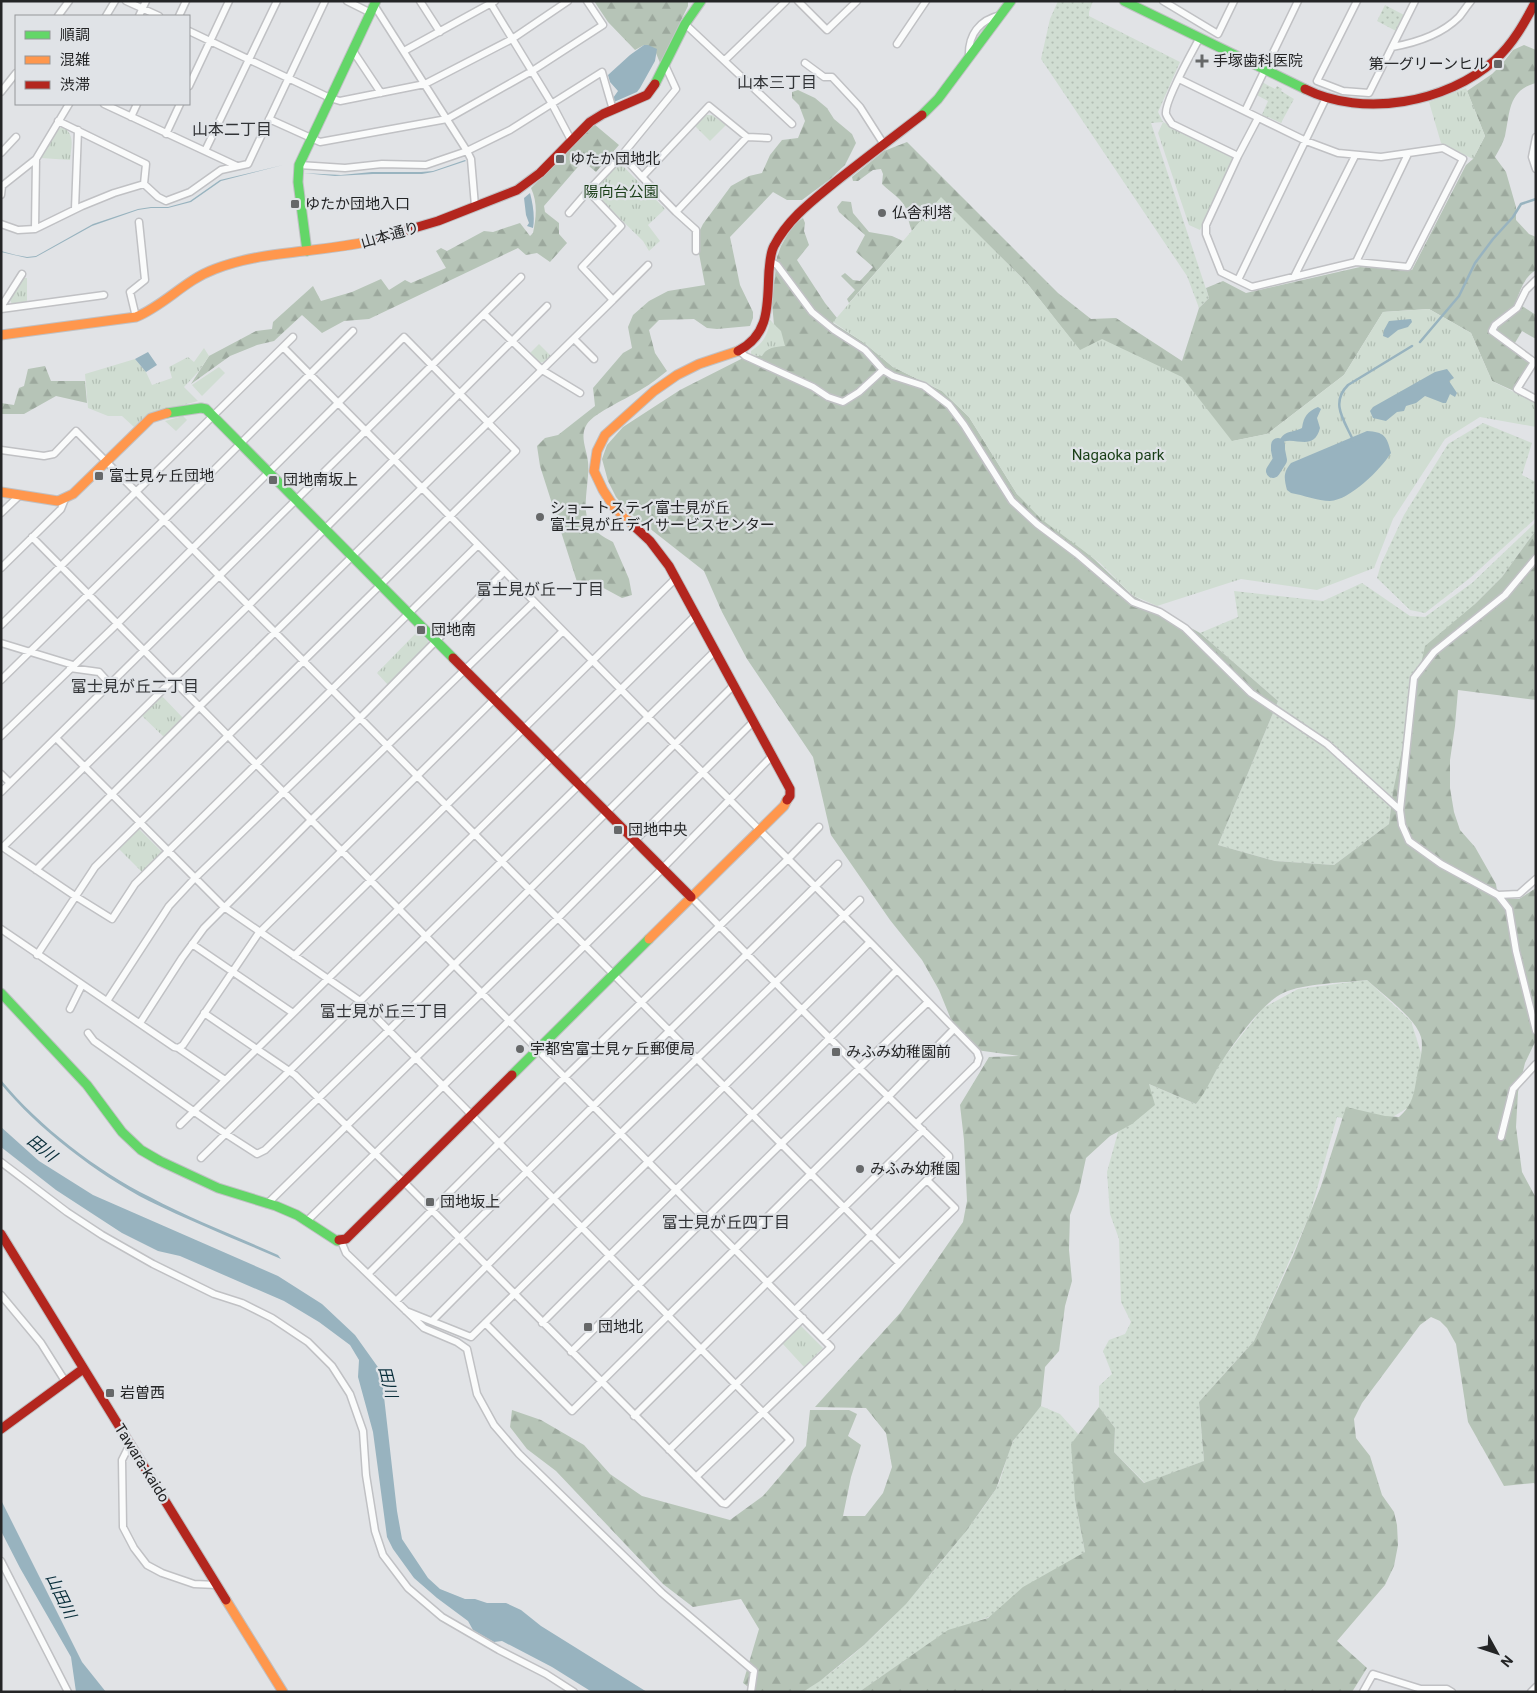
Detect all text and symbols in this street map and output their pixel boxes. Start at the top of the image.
legend [15,15,190,105]
text: 順調 [60,26,90,44]
text: 混雑 [60,51,90,69]
place label: 手塚歯科医院 [1213,52,1303,70]
marker: 手塚歯科医院 [1195,54,1209,68]
place label: 第一グリーンヒル [1369,55,1488,73]
marker: 第一グリーンヒル [1492,58,1504,70]
district label: 山本三丁目 [737,73,817,92]
text: 渋滞 [60,76,90,94]
district label: 山本二丁目 [192,120,272,139]
place label: ゆたか団地北 [570,150,660,168]
marker: ゆたか団地北 [554,153,566,165]
park label: 陽向台公園 [583,183,659,201]
place label: ゆたか団地入口 [305,195,410,213]
marker: ゆたか団地入口 [289,198,301,210]
place label: 仏舎利塔 [892,204,952,222]
marker: 仏舎利塔 [876,207,888,219]
street label: 山本通り [359,218,421,252]
park label: Nagaoka park [1072,446,1165,464]
place label: 富士見ヶ丘団地 [109,467,214,485]
marker: 富士見ヶ丘団地 [93,470,105,482]
place label: 団地南坂上 [283,471,358,489]
marker: 団地南坂上 [267,474,279,486]
place label: ショートステイ富士見が丘 富士見が丘デイサービスセンター [550,499,775,534]
marker: ショートステイ富士見が丘 富士見が丘デイサービスセンター [534,511,546,523]
district label: 富士見が丘一丁目 [476,580,604,599]
place label: 団地南 [431,621,476,639]
marker: 団地南 [415,624,427,636]
district label: 富士見が丘二丁目 [71,677,199,696]
place label: 団地中央 [628,821,688,839]
marker: 団地中央 [612,824,624,836]
district label: 富士見が丘三丁目 [320,1002,448,1021]
place label: 宇都宮富士見ヶ丘郵便局 [530,1040,695,1058]
marker: 宇都宮富士見ヶ丘郵便局 [514,1043,526,1055]
place label: みふみ幼稚園前 [846,1043,951,1061]
marker: みふみ幼稚園前 [830,1046,842,1058]
water label: 田川 [24,1131,62,1167]
place label: みふみ幼稚園 [870,1160,960,1178]
marker: みふみ幼稚園 [854,1163,866,1175]
place label: 団地坂上 [440,1193,500,1211]
marker: 団地坂上 [424,1196,436,1208]
district label: 富士見が丘四丁目 [662,1213,790,1232]
place label: 団地北 [598,1318,643,1336]
marker: 団地北 [582,1321,594,1333]
water label: 田川 [375,1364,402,1402]
place label: 岩曽西 [120,1384,165,1402]
marker: 岩曽西 [104,1387,116,1399]
street label: Tawara-kaido [111,1420,173,1506]
water label: 山田川 [42,1570,81,1624]
north arrow [1472,1628,1522,1678]
text: N [1498,1652,1516,1670]

